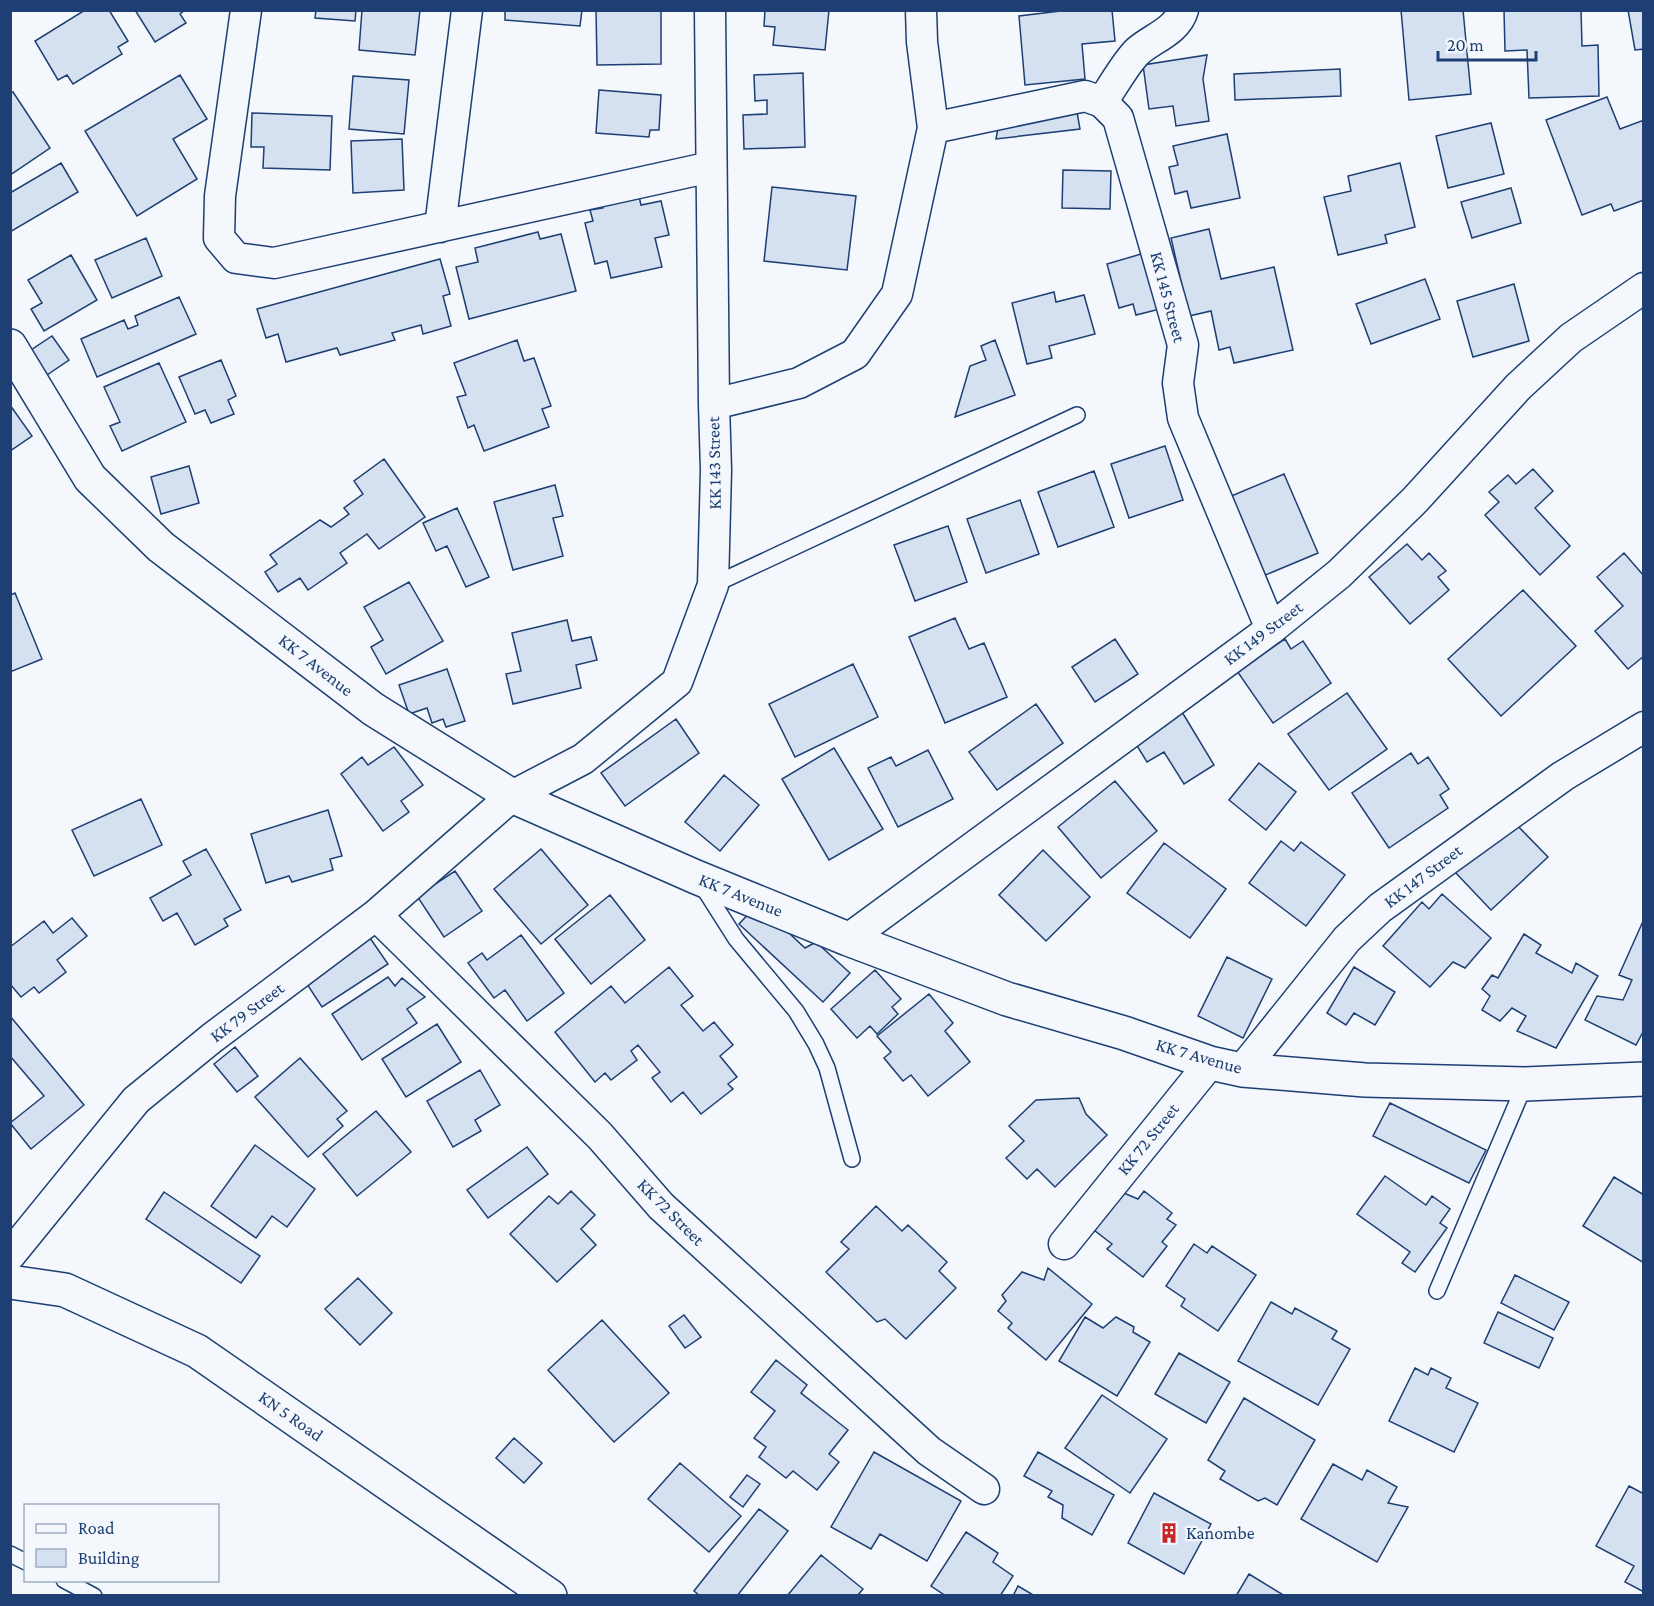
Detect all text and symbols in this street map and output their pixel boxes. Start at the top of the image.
scale bar [1438,24,1536,62]
text: 20 m [1447,35,1484,55]
street label: KK 145 Street [1146,249,1190,346]
street label: KK 143 Street [703,415,725,510]
street label: KK 149 Street [1220,596,1307,669]
street label: KK 7 Avenue [275,630,357,700]
street label: KK 147 Street [1380,840,1467,912]
street label: KK 7 Avenue [696,869,786,921]
street label: KK 79 Street [206,977,289,1046]
street label: KK 7 Avenue [1154,1034,1244,1078]
street label: KK 72 Street [1113,1098,1184,1179]
street label: KK 72 Street [633,1174,709,1250]
street label: KN 5 Road [255,1387,327,1446]
legend [24,1504,219,1582]
text: Road [78,1518,115,1538]
building icon: Kanombe [1157,1521,1181,1545]
place label: Kanombe [1186,1523,1255,1543]
text: Building [78,1548,140,1568]

